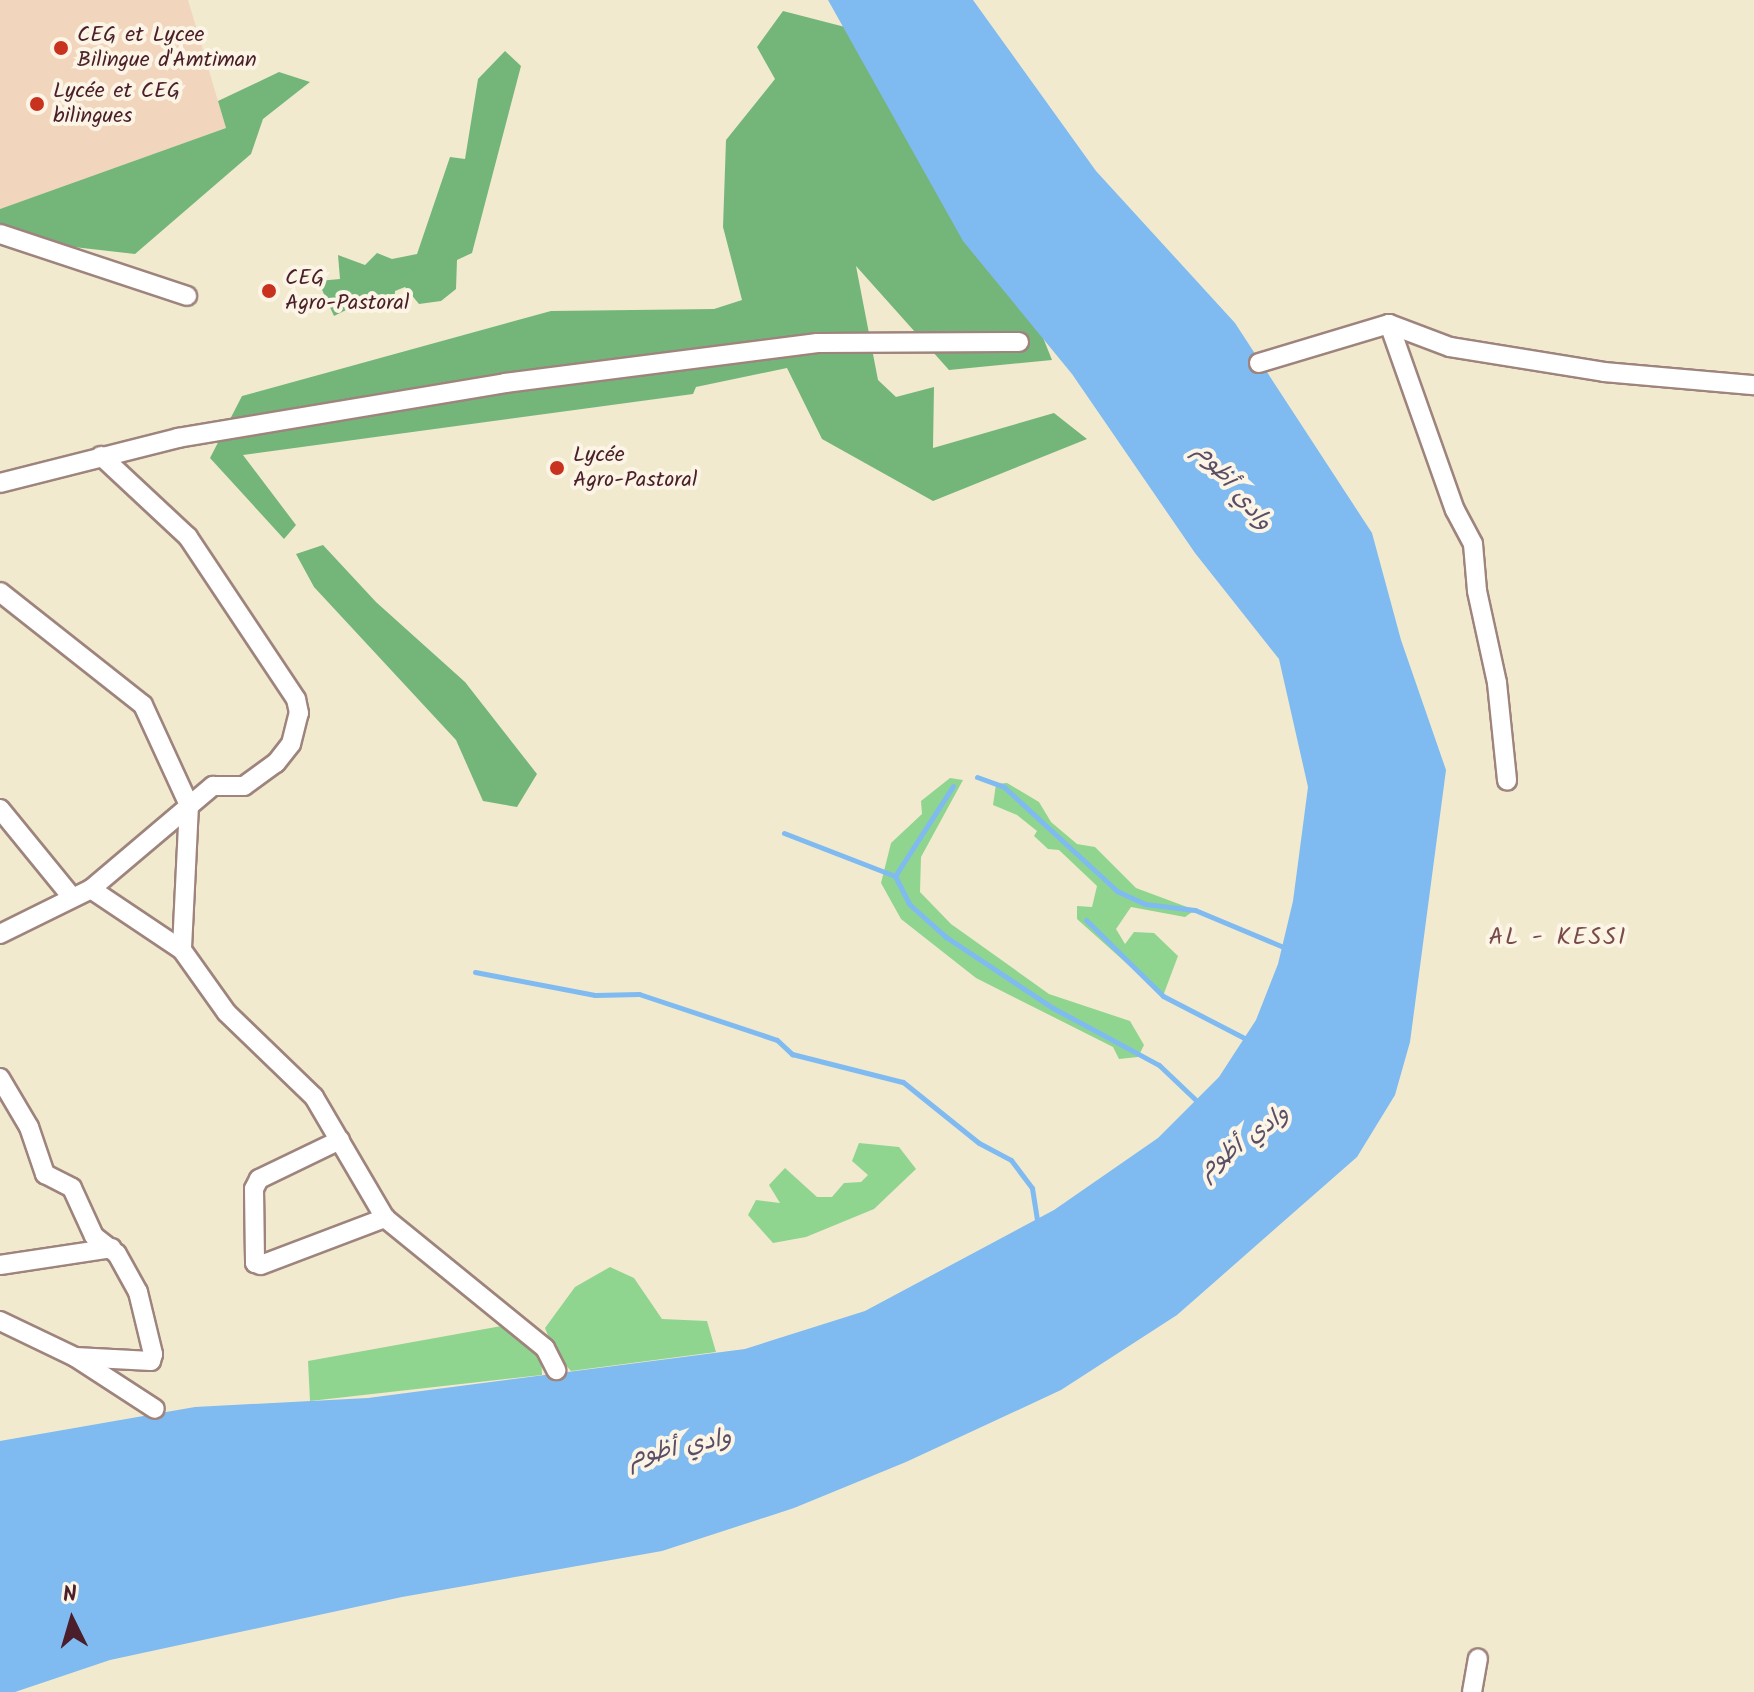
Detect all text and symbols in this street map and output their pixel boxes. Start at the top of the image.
place label: CEG et Lycee Bilingue d'Amtiman [77,22,257,74]
marker: CEG et Lycee Bilingue d'Amtiman [52,39,70,57]
place label: Lycée et CEG bilingues [53,78,180,130]
marker: Lycée et CEG bilingues [28,95,46,113]
place label: CEG Agro-Pastoral [285,265,409,316]
marker: CEG Agro-Pastoral [260,282,278,300]
water label: وادي أظوم [1188,438,1278,536]
place label: Lycée Agro-Pastoral [573,442,697,494]
marker: Lycée Agro-Pastoral [548,459,566,477]
district label: AL - KESSI [1488,924,1628,952]
water label: وادي أظوم [1193,1100,1295,1184]
water label: وادي أظوم [626,1423,734,1473]
text: N [61,1578,78,1614]
north arrow [32,1580,112,1660]

